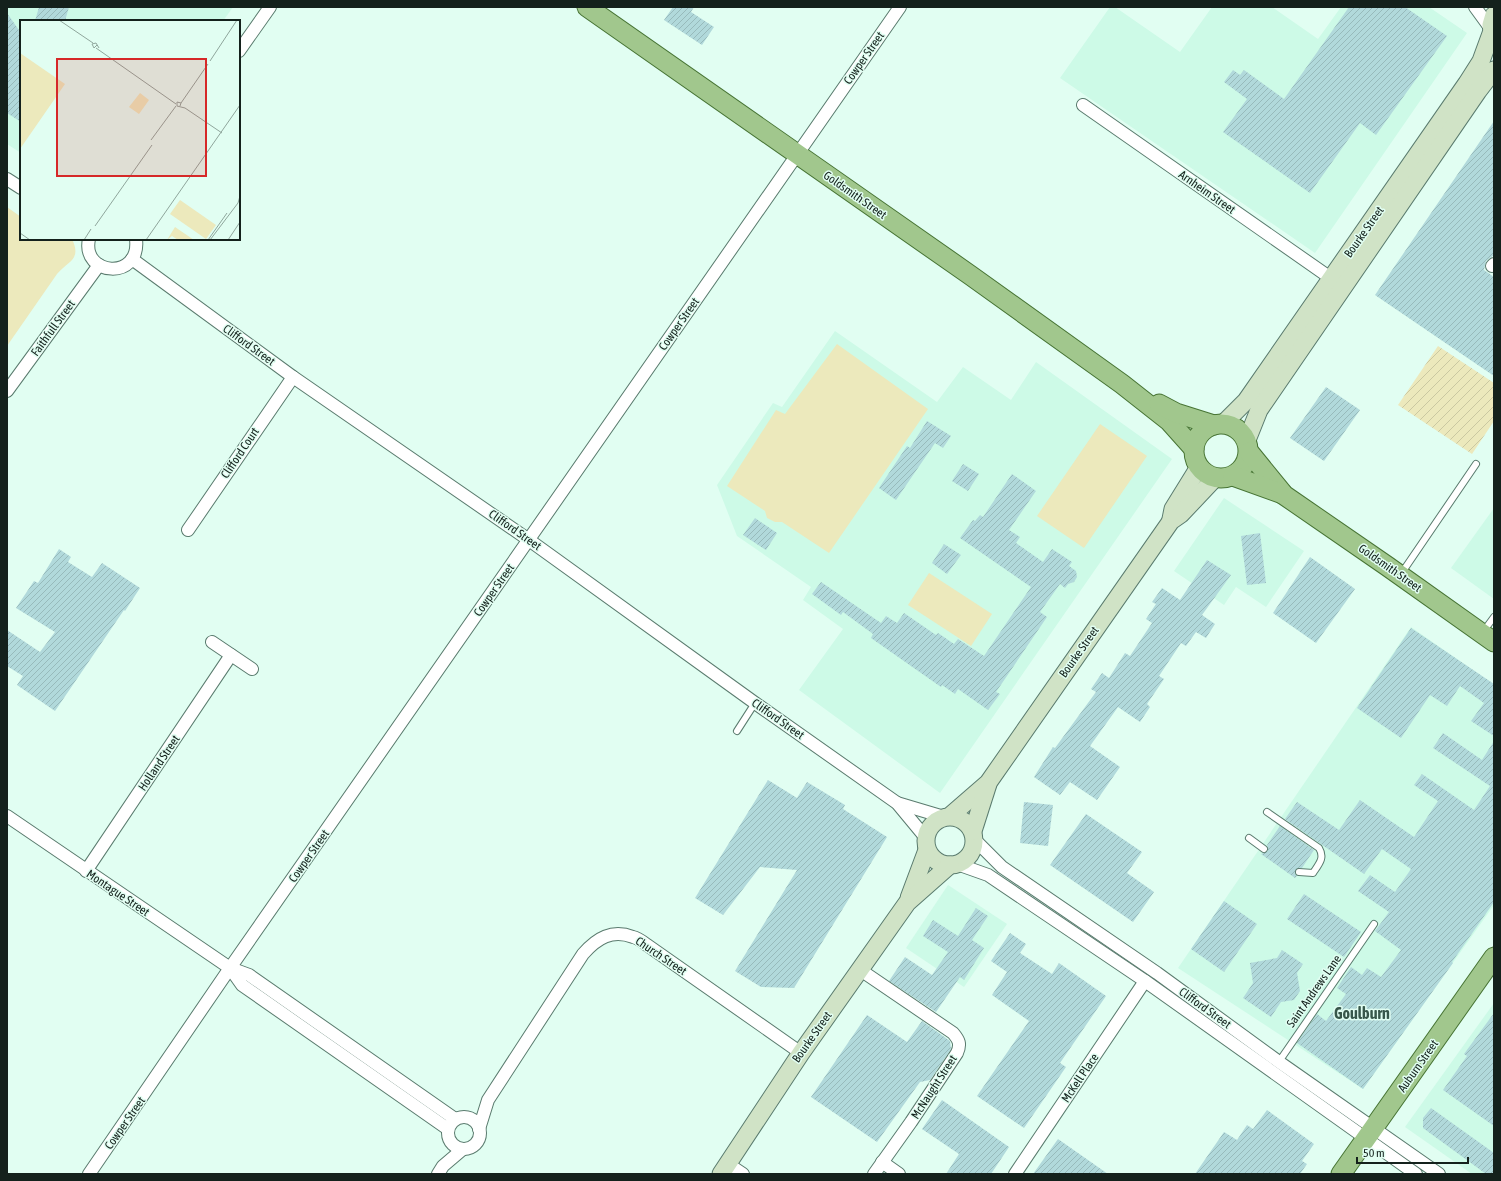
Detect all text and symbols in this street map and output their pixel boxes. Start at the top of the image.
inset map [20,20,240,240]
street label: Cowper Street [841,29,887,87]
street label: Arnheim Street [1176,167,1238,217]
street label: Goldsmith Street [821,168,890,222]
street label: Bourke Street [1341,203,1387,260]
street label: Cowper Street [656,295,702,353]
street label: Faithfull Street [28,297,78,359]
street label: Clifford Street [220,322,278,369]
street label: Clifford Court [218,425,262,481]
street label: Clifford Street [486,507,544,553]
street label: Goldsmith Street [1356,541,1425,595]
street label: Cowper Street [471,561,517,619]
street label: Bourke Street [1056,623,1102,680]
street label: Clifford Street [749,696,807,742]
street label: Holland Street [135,732,183,793]
street label: Cowper Street [286,827,332,885]
street label: Montague Street [84,867,153,919]
street label: Church Street [633,934,690,979]
street label: Saint Andrews Lane [1284,952,1344,1030]
street label: Clifford Street [1176,985,1234,1032]
district label: Goulburn [1334,1004,1390,1022]
street label: Bourke Street [789,1008,835,1065]
street label: Auburn Street [1395,1037,1441,1095]
street label: McKell Place [1059,1051,1101,1105]
street label: McNaught Street [908,1052,960,1122]
street label: Cowper Street [102,1094,148,1152]
scale bar [1357,1139,1468,1165]
text: 50 m [1363,1146,1385,1160]

